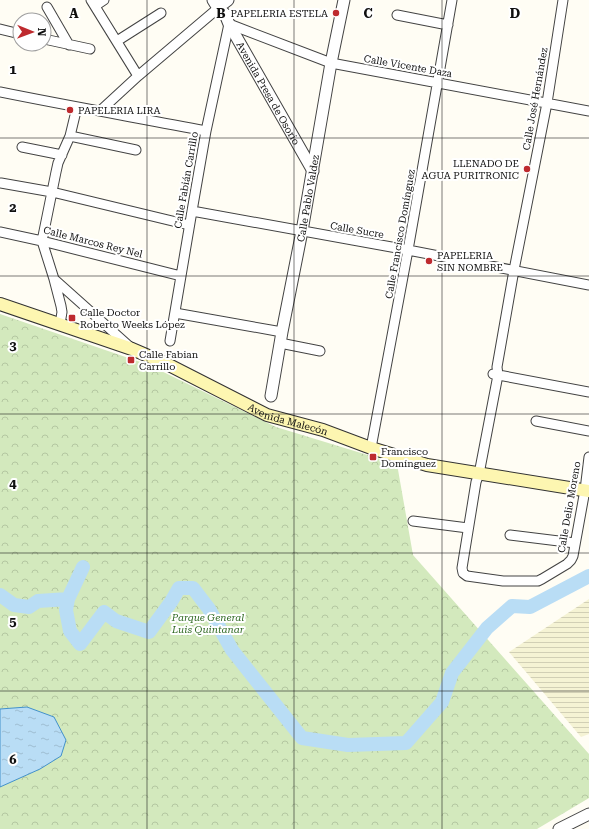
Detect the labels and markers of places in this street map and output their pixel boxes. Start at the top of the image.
place label: PAPELERIA ESTELA [231,8,328,19]
marker: PAPELERIA ESTELA [331,8,341,18]
marker: PAPELERIA LIRA [65,105,75,115]
place label: PAPELERIA LIRA [78,105,161,116]
place label: LLENADO DE AGUA PURITRONIC [422,158,519,181]
marker: LLENADO DE AGUA PURITRONIC [522,164,532,174]
place label: PAPELERIA SIN NOMBRE [437,250,503,273]
marker: PAPELERIA SIN NOMBRE [424,256,434,266]
place label: Calle Doctor Roberto Weeks López [80,307,185,330]
marker: Calle Doctor Roberto Weeks López [67,313,77,323]
place label: Calle Fabian Carrillo [139,349,199,372]
marker: Calle Fabian Carrillo [126,355,136,365]
place label: Francisco Domínguez [381,446,436,469]
marker: Francisco Domínguez [368,452,378,462]

